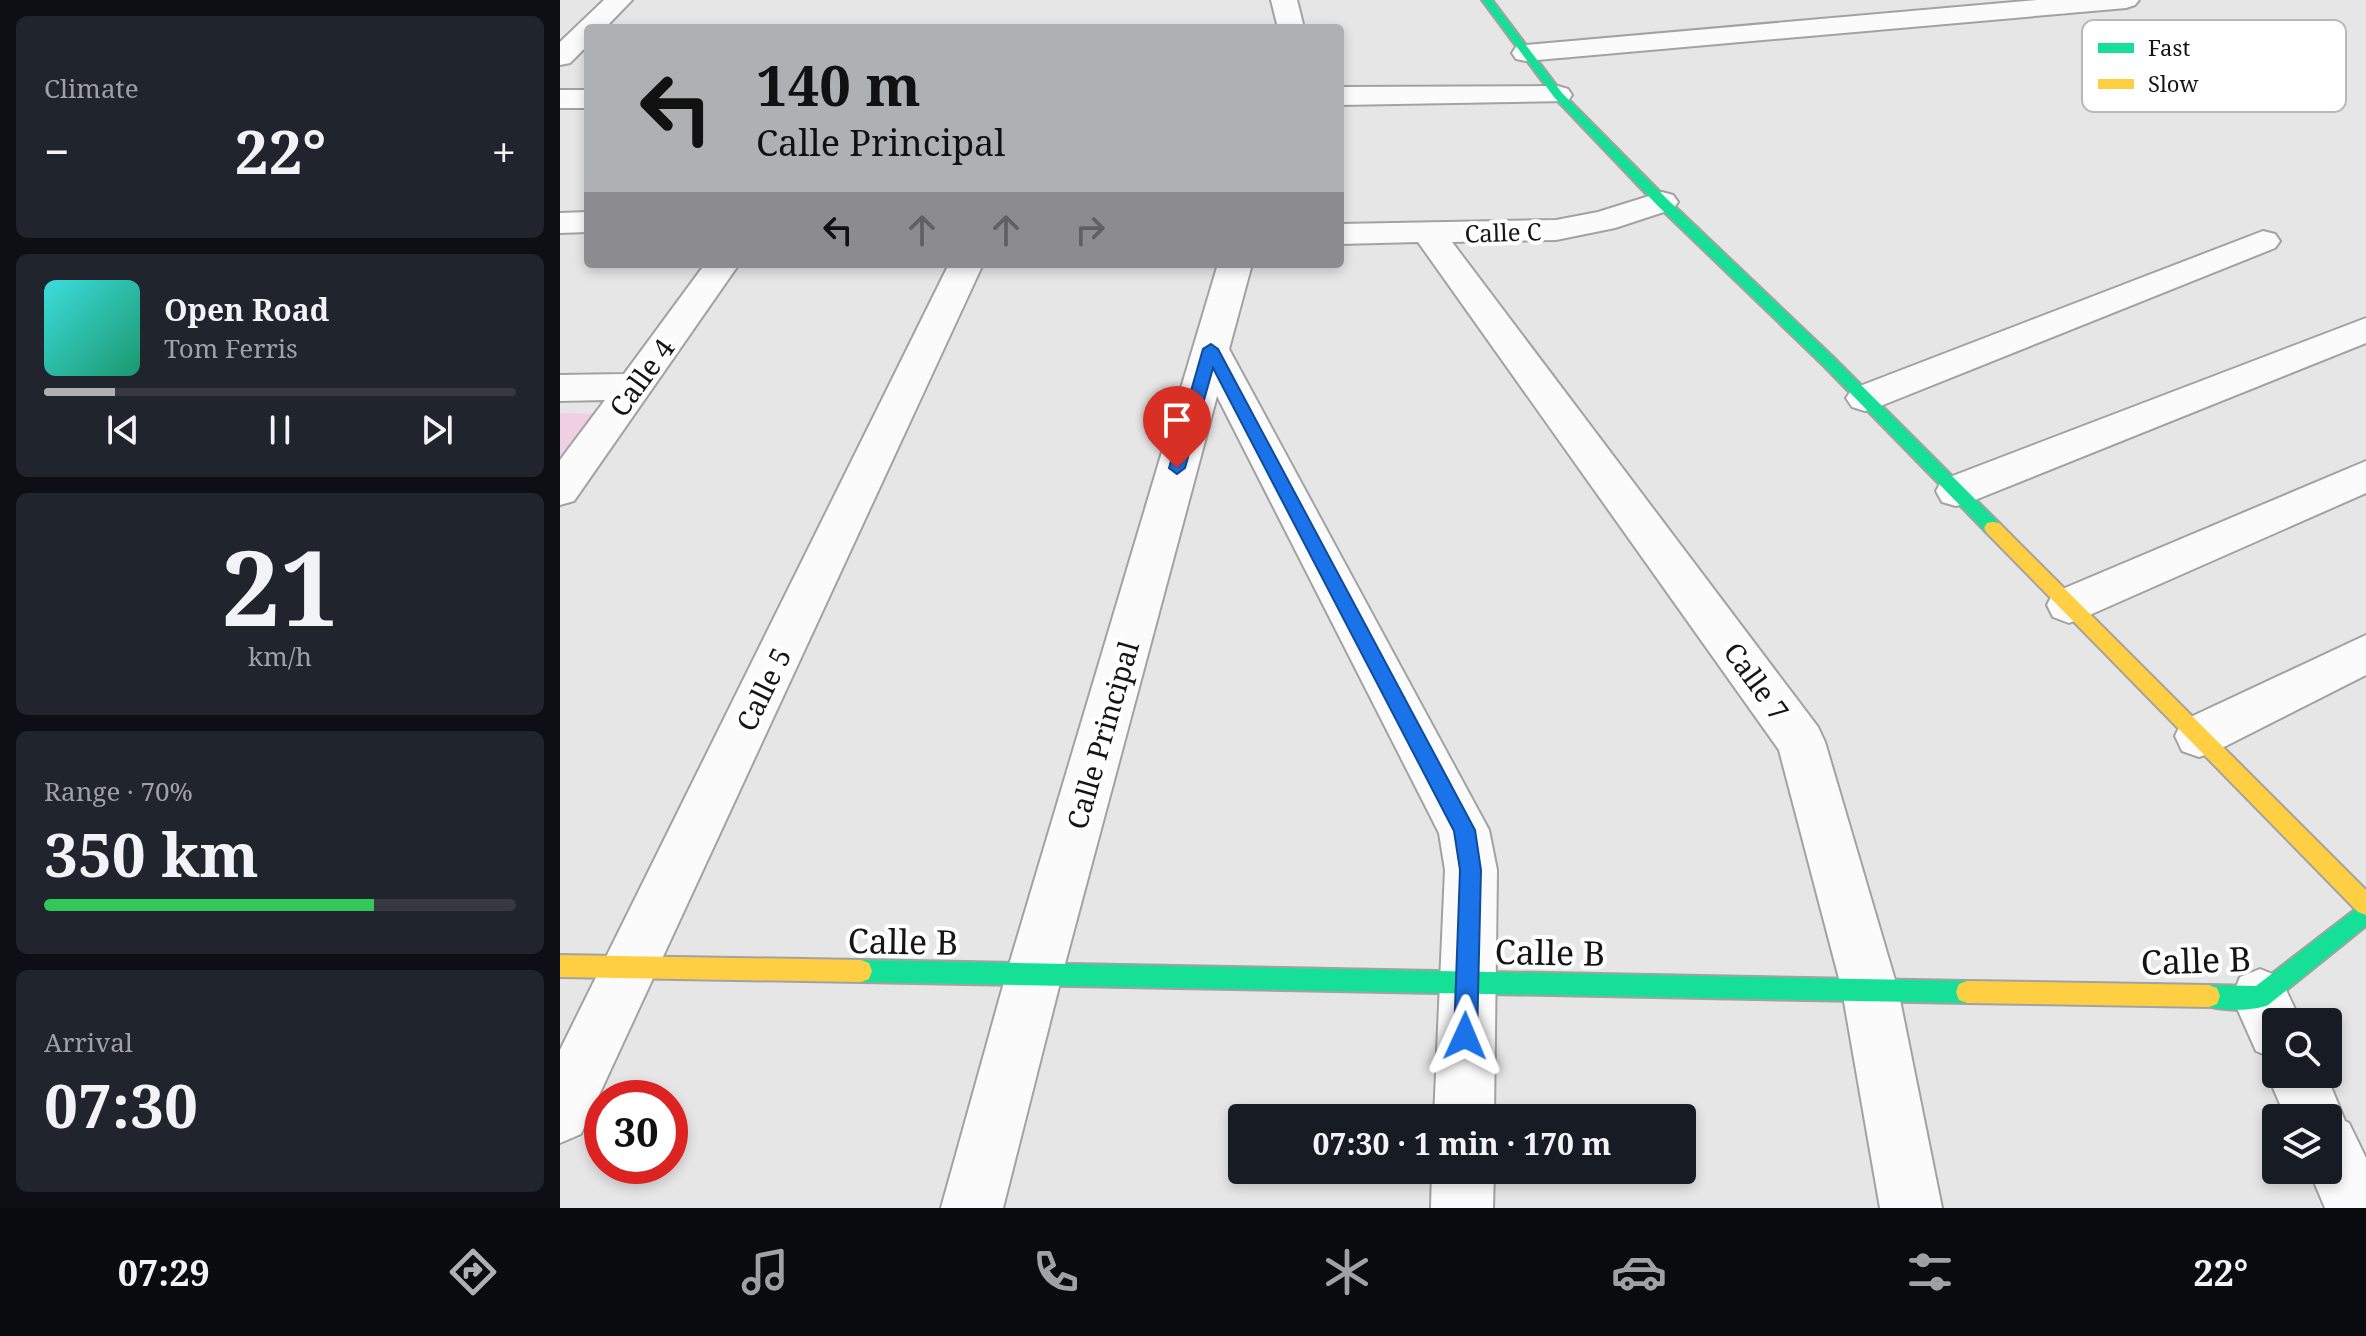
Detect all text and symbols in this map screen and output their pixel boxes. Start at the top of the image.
legend [2082,20,2346,112]
text: Fast [2148,32,2190,62]
text: 140 m [756,46,921,122]
icon: left [624,56,728,160]
text: Slow [2148,68,2198,98]
text: Climate [44,70,139,106]
text: 22° [235,110,326,192]
text: Calle Principal [756,118,1006,167]
text: − [44,121,69,181]
text: + [491,121,516,181]
icon: left [816,208,860,252]
icon: ahead [900,208,944,252]
icon: ahead [984,208,1028,252]
icon: right [1068,208,1112,252]
street label: Calle C [1464,214,1542,250]
text: Open Road [164,289,329,330]
text: Tom Ferris [164,330,298,366]
street label: Calle 4 [600,330,683,424]
pin [1143,386,1211,468]
icon: arrive [1155,398,1199,442]
icon: previous [101,408,145,452]
icon: pause [258,408,302,452]
icon: next [415,408,459,452]
text: 21 [221,515,339,656]
street label: Calle 7 [1716,634,1798,728]
street label: Calle Principal [1057,636,1147,834]
text: km/h [248,638,312,674]
street label: Calle 5 [727,641,799,737]
text: Range · 70% [44,773,193,809]
text: 350 km [44,813,259,895]
street label: Calle B [847,917,959,965]
street label: Calle B [1494,928,1606,976]
street label: Calle B [2140,935,2252,985]
position arrow [1423,994,1507,1078]
map controls [2262,1008,2342,1184]
button: search [2262,1008,2342,1088]
text: Arrival [44,1024,133,1060]
text: 07:30 [44,1064,198,1146]
speed limit sign: 30 [584,1080,688,1184]
button: layers [2262,1104,2342,1184]
text: 07:30 · 1 min · 170 m [1313,1123,1611,1164]
icon: directions [445,1244,501,1300]
icon: music [737,1244,793,1300]
icon: phone [1028,1244,1084,1300]
icon: climate [1319,1244,1375,1300]
icon: car [1611,1244,1667,1300]
icon: filters [1902,1244,1958,1300]
text: 07:29 [118,1248,210,1297]
text: 22° [2193,1248,2248,1297]

